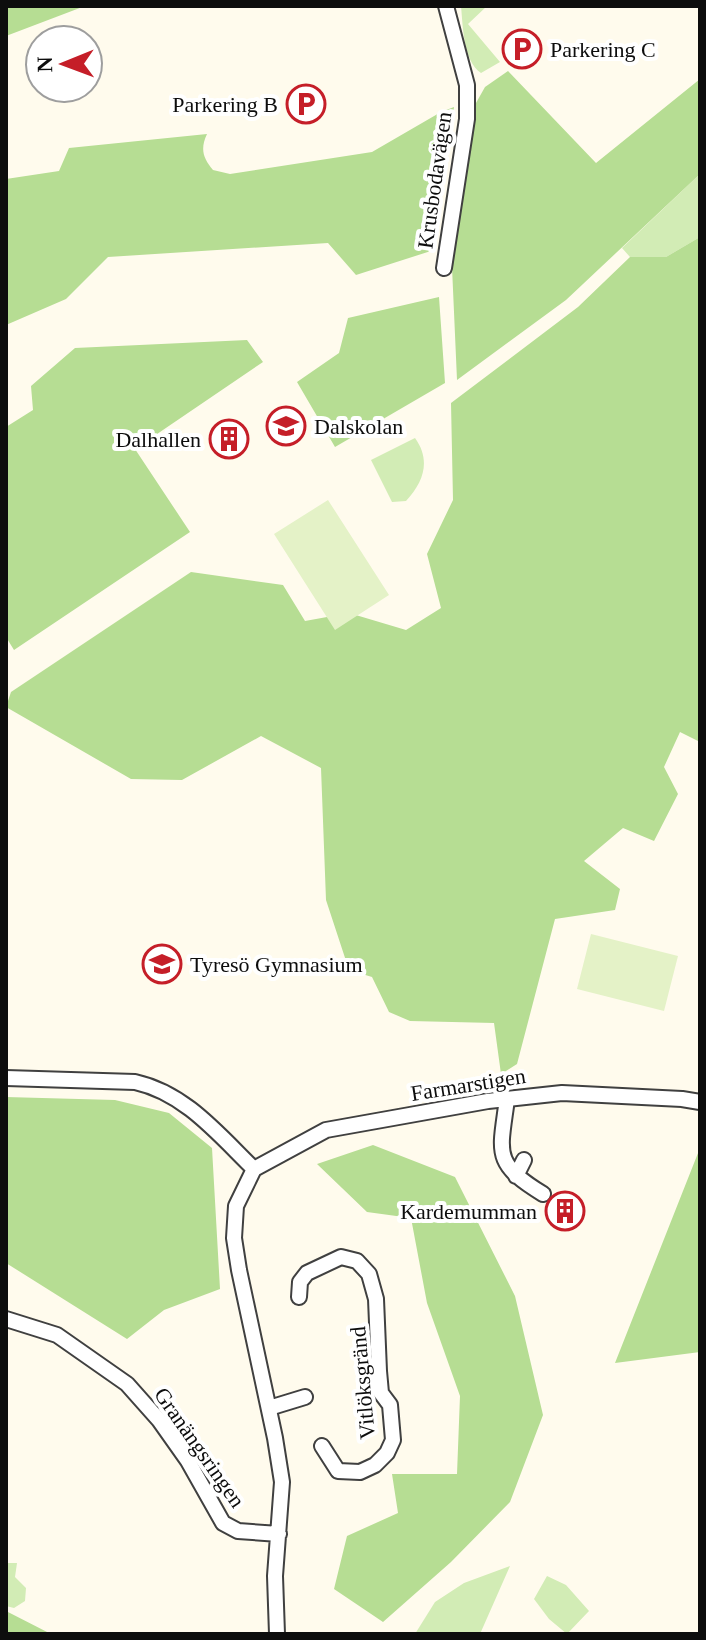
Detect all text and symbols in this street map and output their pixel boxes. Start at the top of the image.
north arrow [24,24,104,104]
parking icon: Parkering C [501,28,543,70]
place label: Parkering C [550,37,656,62]
text: N [32,56,57,73]
parking icon: Parkering B [285,83,327,125]
place label: Parkering B [172,92,278,117]
street label: Krusbodavägen [413,110,456,250]
school or university icon: Dalskolan [265,405,307,447]
place label: Dalskolan [314,414,403,439]
building icon: Dalhallen [208,418,250,460]
place label: Dalhallen [115,427,201,452]
school or university icon: Tyresö Gymnasium [141,943,183,985]
place label: Tyresö Gymnasium [190,952,363,977]
street label: Farmarstigen [409,1063,527,1106]
building icon: Kardemumman [544,1190,586,1232]
place label: Kardemumman [400,1199,537,1224]
street label: Vitlöksgränd [345,1325,380,1441]
street label: Granängsringen [149,1383,250,1512]

